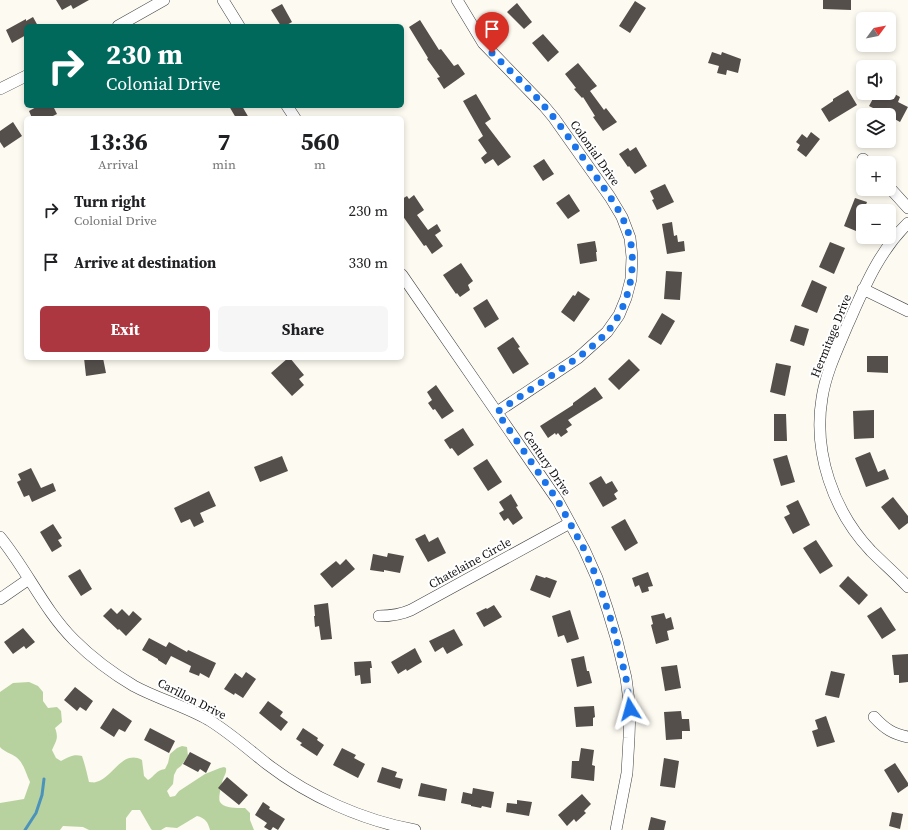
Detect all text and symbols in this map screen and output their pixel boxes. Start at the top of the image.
pin [475,12,509,53]
north arrow [856,12,896,52]
map controls [856,12,896,244]
icon: arrive [481,18,503,40]
text: 230 m [106,35,183,73]
icon: right [40,40,92,92]
button: sound [856,60,896,100]
text: Colonial Drive [106,71,221,96]
button: layers [856,108,896,148]
street label: Colonial Drive [567,117,623,189]
text: 13:36 [89,125,148,158]
text: 7 [218,125,231,158]
text: 560 [300,125,339,158]
text: Arrival [98,156,138,173]
text: min [212,156,236,173]
text: m [314,156,326,173]
button: + [856,156,896,196]
text: Turn right [74,191,146,212]
icon: right [40,199,62,221]
text: 230 m [348,200,388,221]
button: − [856,204,896,244]
text: Colonial Drive [74,212,157,229]
icon: arrive [40,251,62,273]
text: Arrive at destination [74,252,216,273]
text: 330 m [348,252,388,273]
street label: Hermitage Drive [807,292,855,380]
button: Exit [40,306,210,352]
button: Share [218,306,388,352]
street label: Century Drive [519,427,575,499]
street label: Chatelaine Circle [426,534,514,592]
street label: Carillon Drive [155,675,229,723]
position arrow [609,688,651,730]

